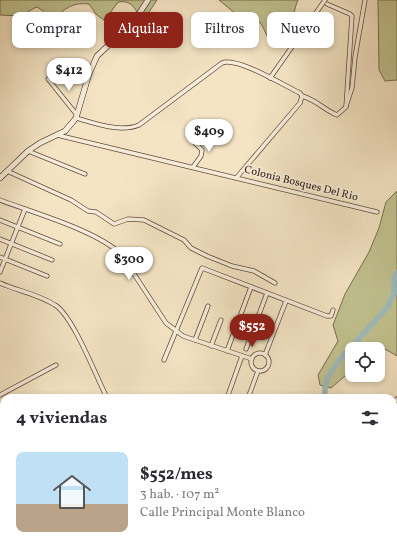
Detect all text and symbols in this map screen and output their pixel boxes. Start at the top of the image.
chip: Comprar [12,12,96,48]
chip: Alquilar [104,12,183,48]
chip: Filtros [191,12,259,48]
chip: Nuevo [267,12,334,48]
pin: $412 [45,58,93,92]
text: $412 [55,62,83,80]
pin: $409 [185,119,233,153]
text: $409 [194,123,224,141]
street label: Colonia Bosques Del Rio [243,163,360,205]
pin: $300 [105,247,153,281]
text: $300 [114,251,144,269]
pin: $552 [228,314,276,348]
text: $552 [239,318,265,336]
map controls [345,342,385,382]
button: locate [345,342,385,382]
text: 4 viviendas [16,407,107,430]
icon: filters [359,407,381,429]
text: $552/mes [140,463,213,486]
icon: home [48,468,96,516]
text: 3 hab. · 107 m² [140,486,219,504]
text: Calle Principal Monte Blanco [140,504,305,522]

